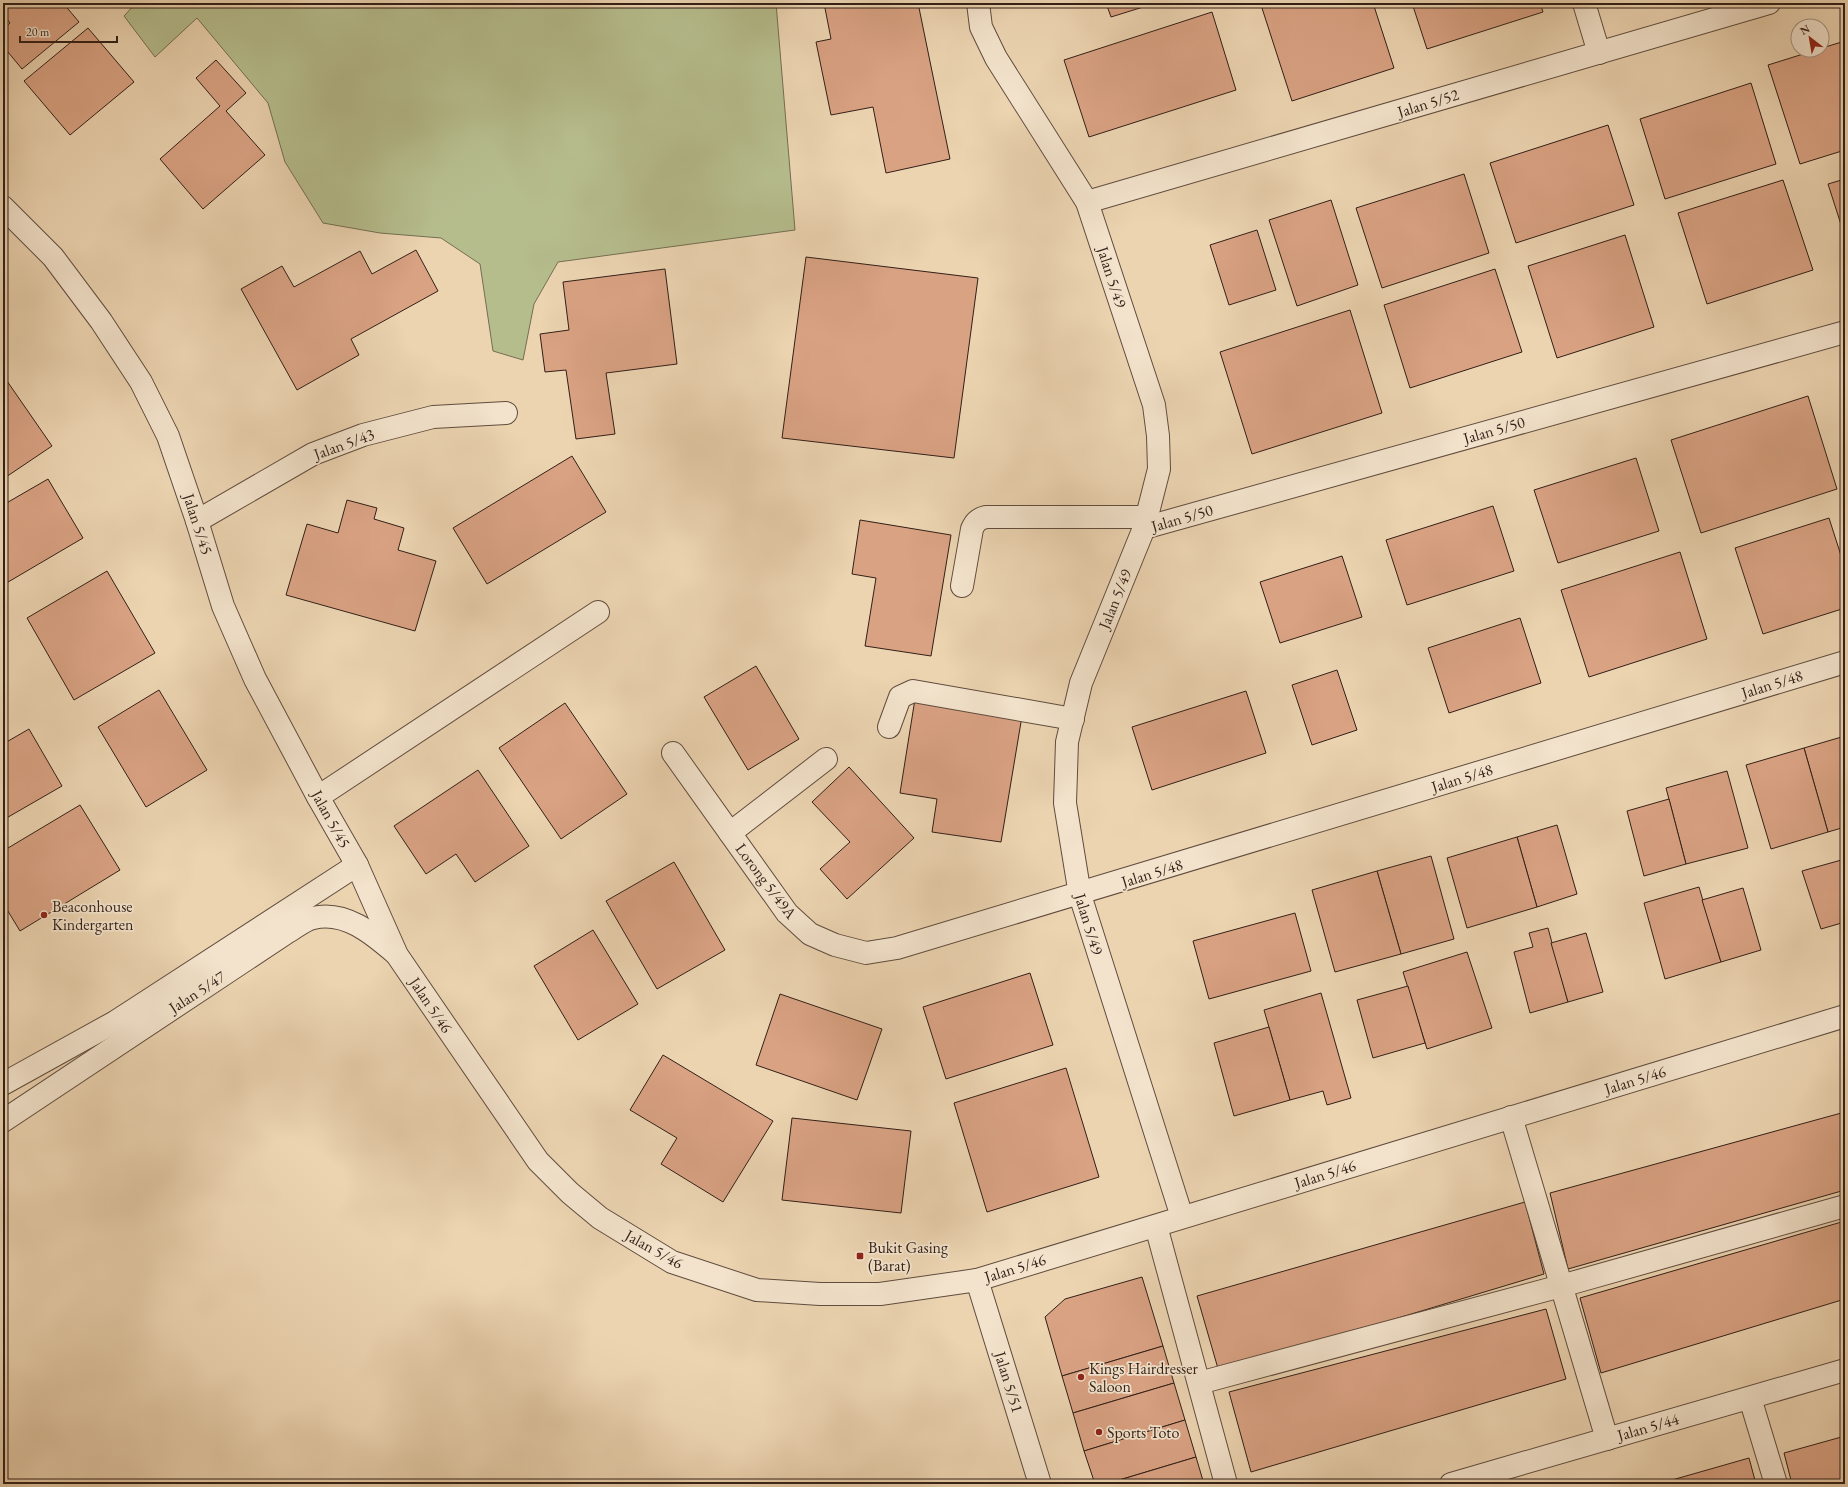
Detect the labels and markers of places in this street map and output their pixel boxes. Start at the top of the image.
place label: Beaconhouse Kindergarten [52,896,134,935]
marker: Beaconhouse Kindergarten [39,910,49,920]
place label: Bukit Gasing (Barat) [868,1237,949,1276]
marker: Bukit Gasing (Barat) [855,1251,865,1261]
place label: Kings Hairdresser Saloon [1089,1358,1198,1397]
marker: Kings Hairdresser Saloon [1076,1372,1086,1382]
place label: Sports Toto [1107,1422,1179,1443]
marker: Sports Toto [1094,1427,1104,1437]

